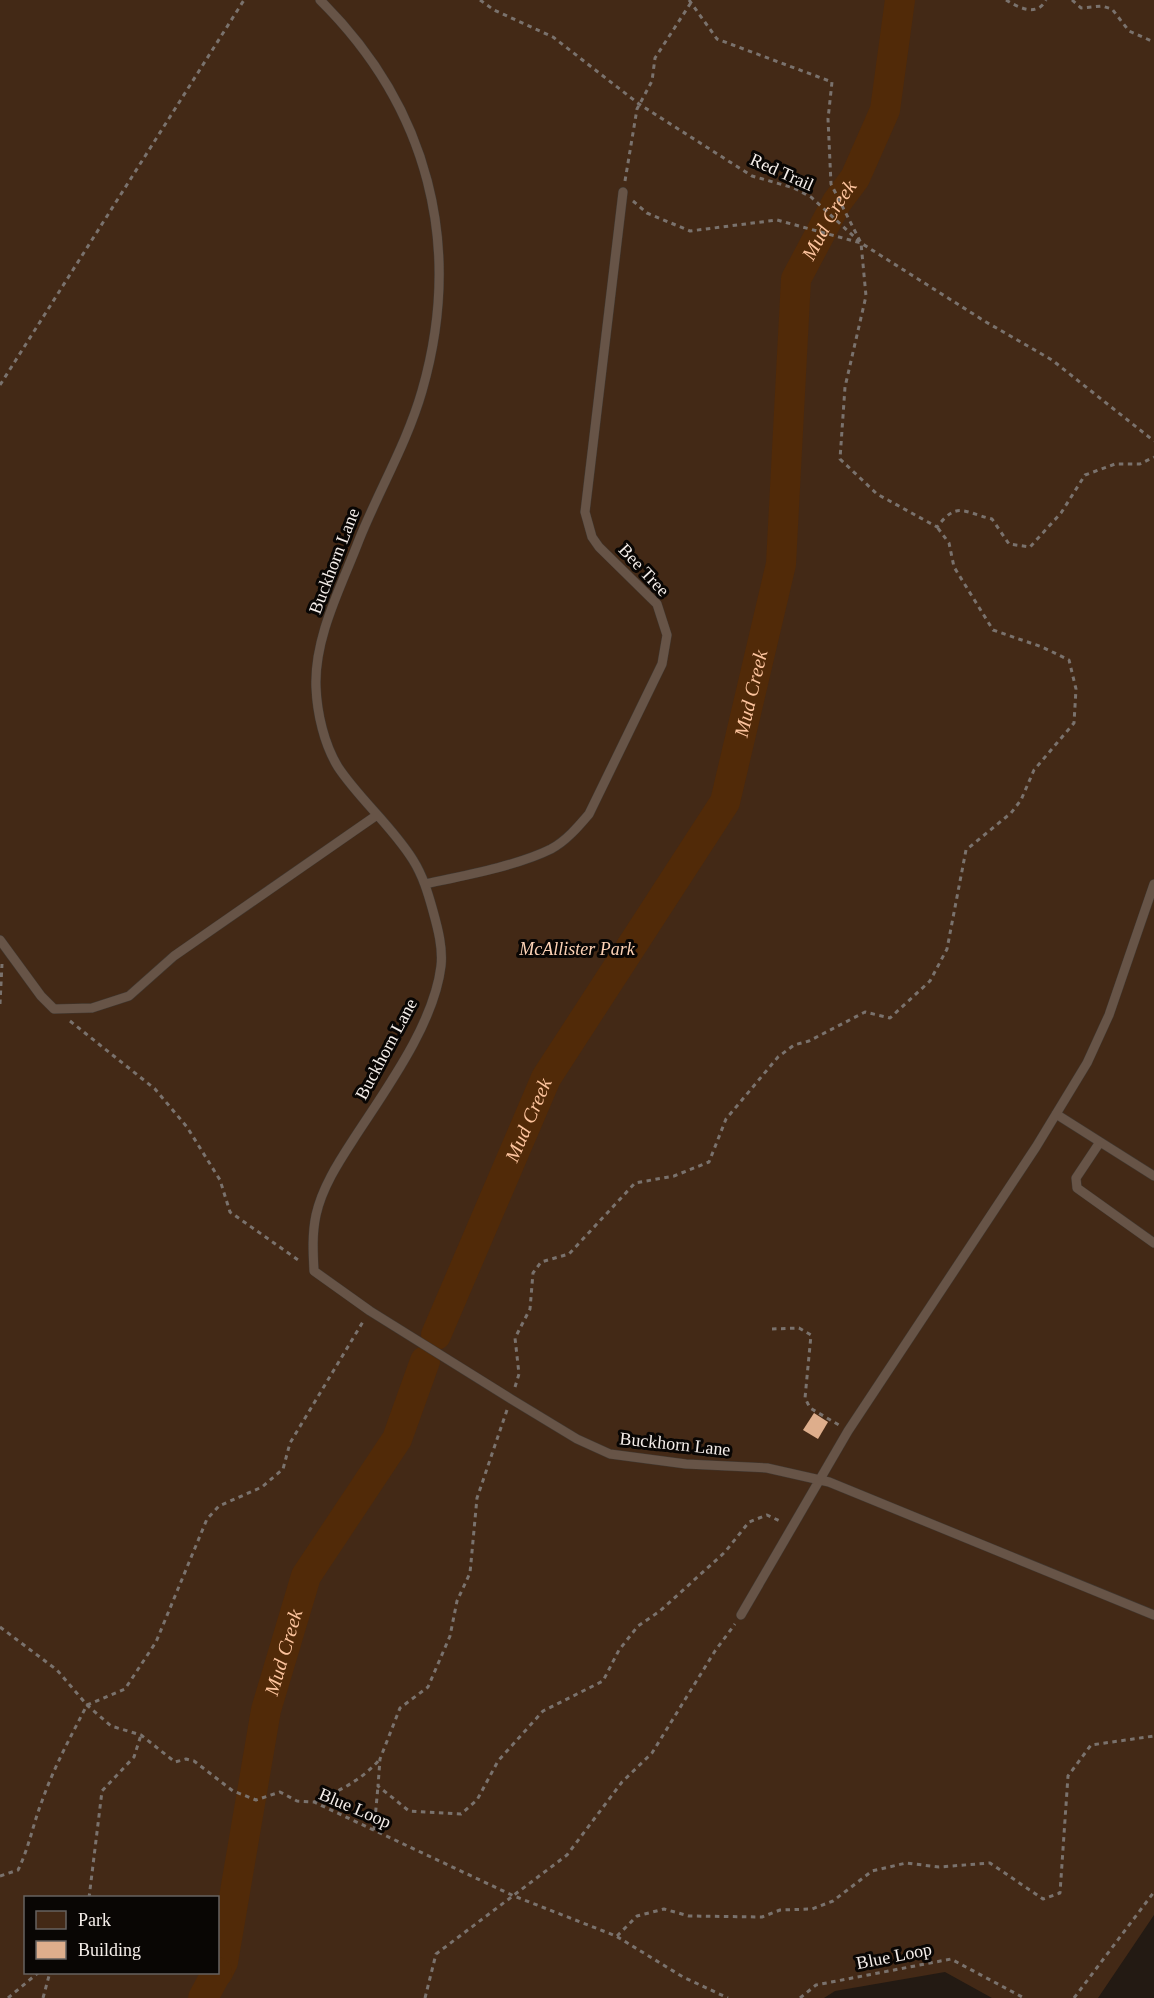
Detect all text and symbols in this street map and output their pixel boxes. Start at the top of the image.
street label: Red Trail [747,149,817,195]
water label: Mud Creek [797,175,861,265]
street label: Buckhorn Lane [305,505,363,617]
street label: Bee Tree [615,540,673,600]
water label: Mud Creek [729,647,772,740]
park label: McAllister Park [518,939,636,959]
street label: Buckhorn Lane [351,995,421,1103]
water label: Mud Creek [500,1074,556,1166]
street label: Buckhorn Lane [619,1428,731,1460]
water label: Mud Creek [260,1606,307,1699]
street label: Blue Loop [316,1784,394,1832]
legend [24,1896,219,1974]
text: Park [78,1910,111,1930]
street label: Blue Loop [855,1939,933,1973]
text: Building [78,1940,141,1960]

